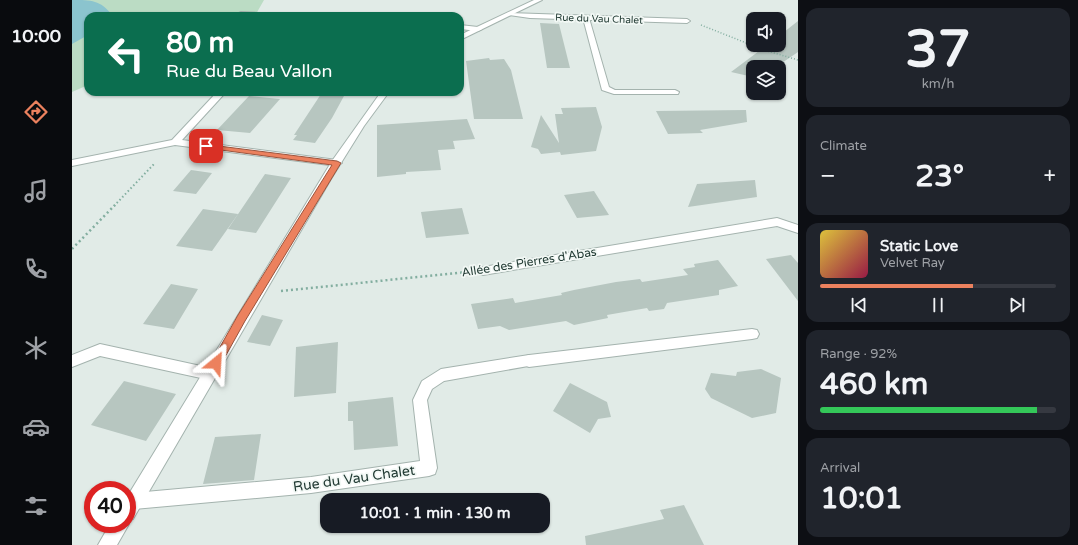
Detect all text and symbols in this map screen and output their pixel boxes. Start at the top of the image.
street label: Rue du Vau Chalet [555,11,643,27]
map controls [746,12,786,100]
button: sound [746,12,786,52]
text: 37 [905,18,971,81]
text: 10:00 [11,25,61,47]
text: 80 m [166,26,234,60]
icon: left [100,28,152,80]
text: Rue du Beau Vallon [166,60,332,82]
button: layers [746,60,786,100]
text: km/h [922,76,954,92]
icon: directions [22,98,50,126]
pin [189,129,223,163]
icon: arrive [195,135,217,157]
text: Climate [820,138,867,154]
text: 23° [915,158,964,195]
text: − [820,163,836,189]
text: + [1044,163,1056,189]
icon: music [22,177,50,205]
text: Static Love [880,237,958,255]
street label: Allée des Pierres d'Abas [461,244,598,280]
icon: phone [22,255,50,283]
text: Velvet Ray [880,255,945,271]
icon: previous [848,294,870,316]
icon: pause [927,294,949,316]
icon: next [1006,294,1028,316]
icon: climate [22,334,50,362]
position arrow [195,342,237,384]
text: Range · 92% [820,346,897,362]
text: 460 km [820,366,928,403]
icon: car [22,413,50,441]
text: Arrival [820,460,860,476]
street label: Rue du Vau Chalet [292,461,417,495]
text: 10:01 [820,480,903,517]
speed limit sign: 40 [84,481,136,533]
icon: filters [22,492,50,520]
text: 10:01 · 1 min · 130 m [360,504,510,522]

